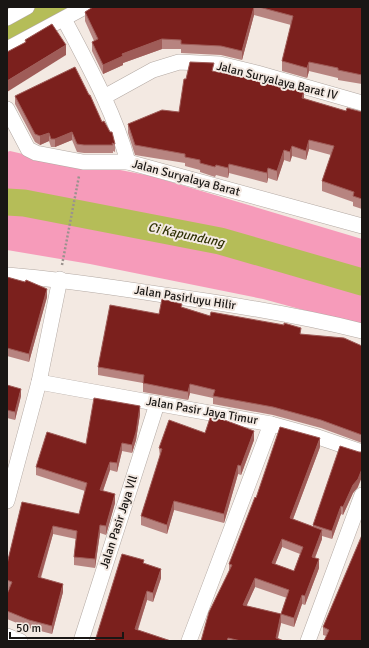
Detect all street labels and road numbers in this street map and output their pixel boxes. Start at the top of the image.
street label: Jalan Suryalaya Barat IV [215,59,339,103]
street label: Jalan Suryalaya Barat [130,156,242,200]
street label: Jalan Pasirluyu Hilir [133,283,238,314]
street label: Jalan Pasir Jaya Timur [145,394,260,428]
street label: Jalan Pasir Jaya Vll [97,473,141,571]

